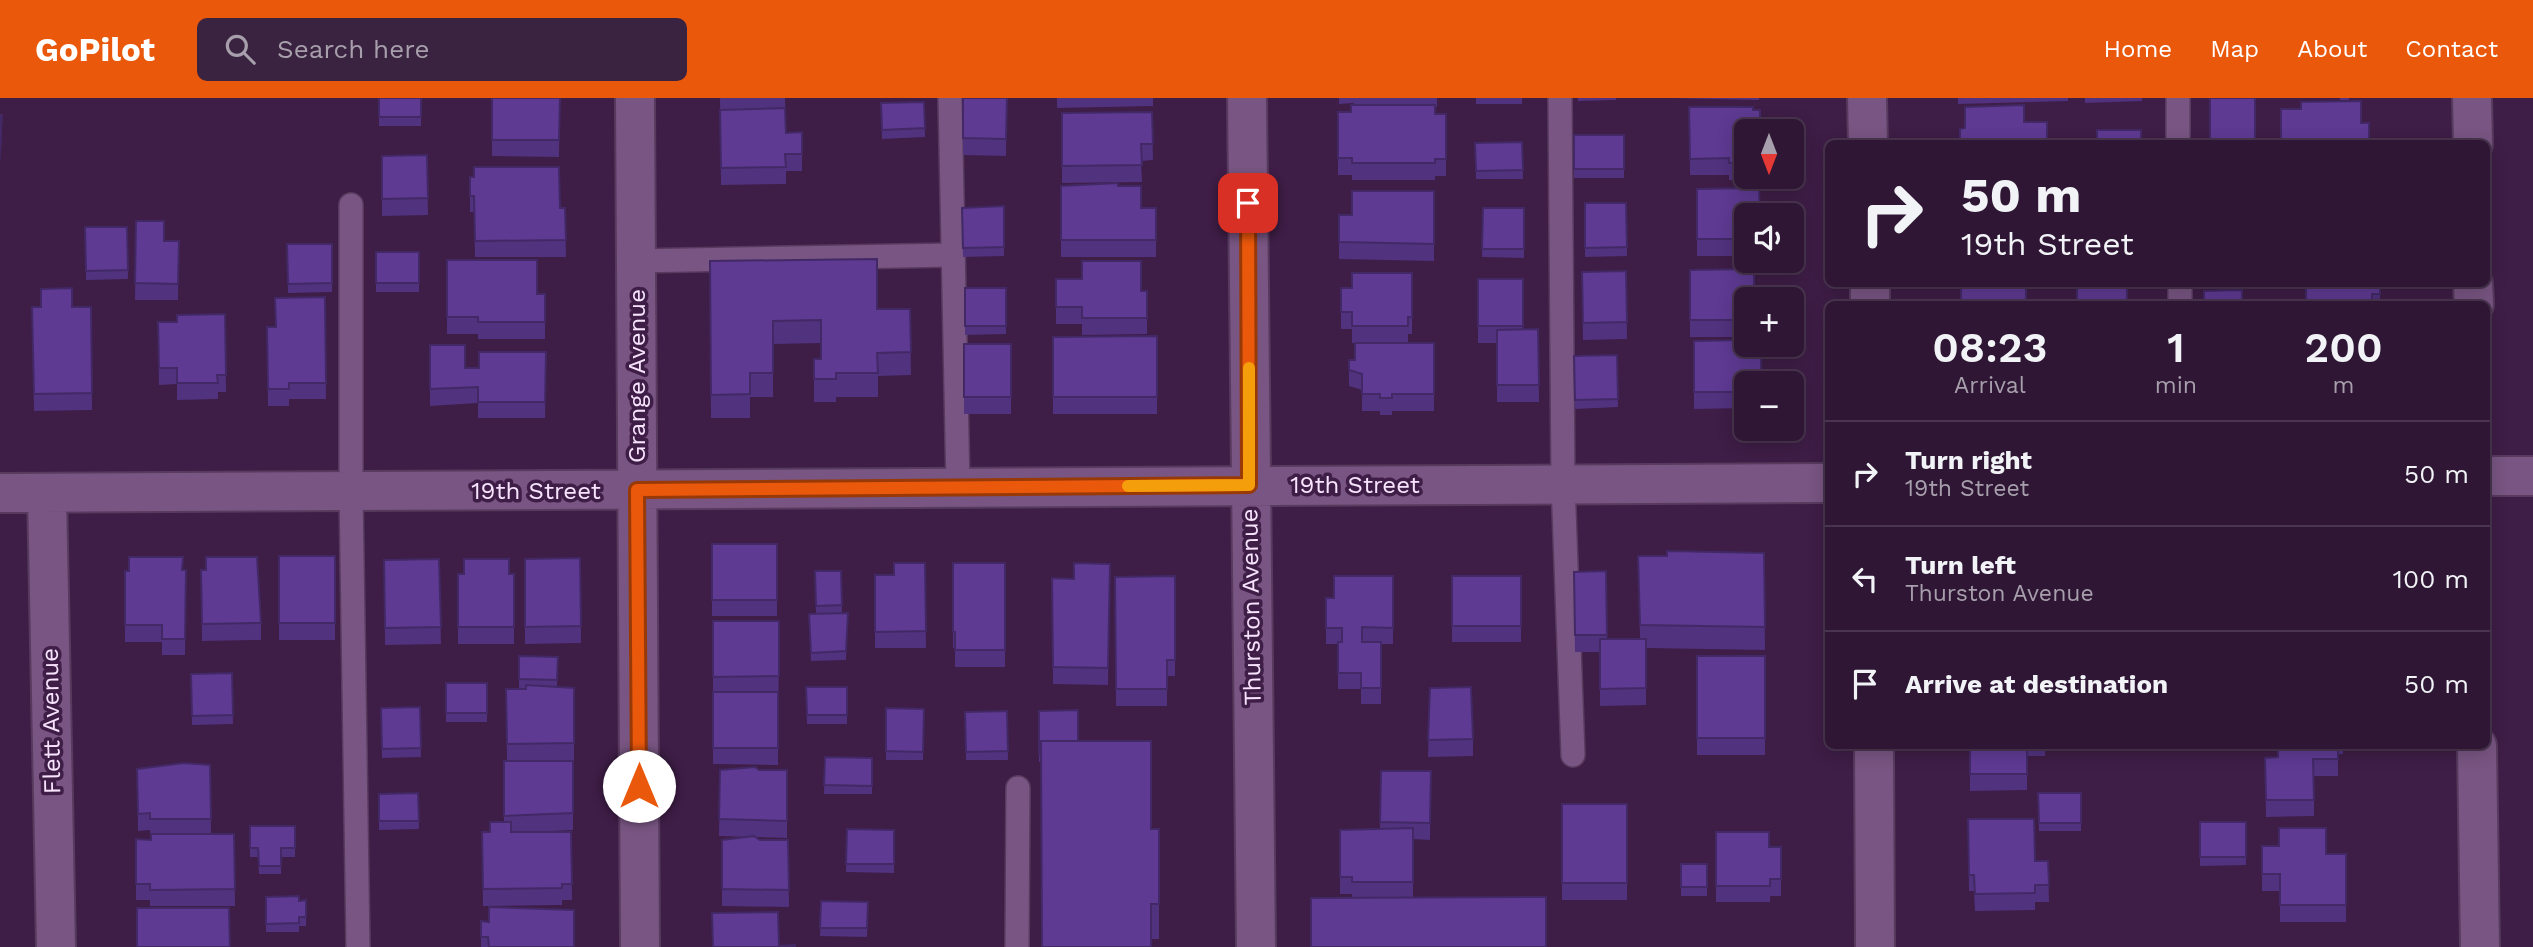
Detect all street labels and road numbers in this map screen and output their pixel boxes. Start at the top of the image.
street label: Grange Avenue [623,289,651,463]
street label: 19th Street [1290,471,1420,499]
street label: 19th Street [471,477,601,505]
street label: Thurston Avenue [1235,508,1267,706]
street label: Flett Avenue [36,648,66,794]

